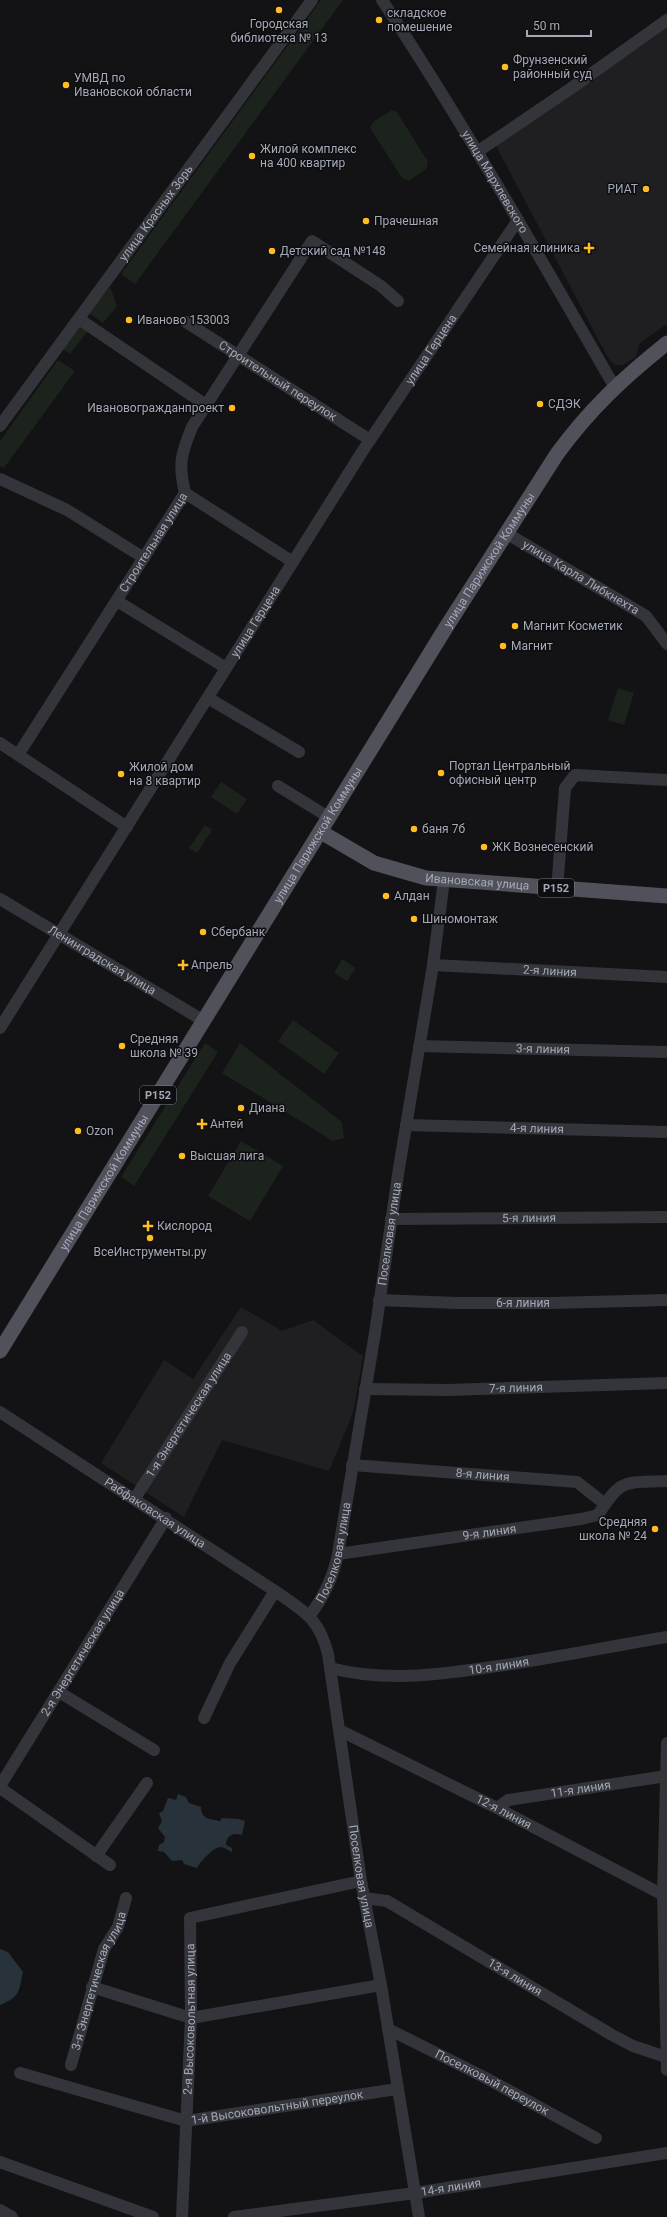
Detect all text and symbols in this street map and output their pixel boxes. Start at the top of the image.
marker: Городская библиотека № 13 [274,5,284,15]
place label: складское помешение [387,6,452,34]
scale bar [527,12,591,38]
marker: складское помешение [374,15,384,25]
place label: Городская библиотека № 13 [230,17,328,45]
text: 50 m [533,19,560,33]
place label: Фрунзенский районный суд [513,53,592,81]
marker: Фрунзенский районный суд [500,62,510,72]
place label: УМВД по Ивановской области [74,71,192,99]
marker: УМВД по Ивановской области [61,80,71,90]
street label: улица Мархлевского [459,128,531,236]
place label: Жилой комплекс на 400 квартир [260,142,357,170]
marker: Жилой комплекс на 400 квартир [247,151,257,161]
street label: улица Красных Зорь [116,162,196,264]
place label: РИАТ [608,182,638,196]
marker: РИАТ [641,184,651,194]
place label: Прачешная [374,214,438,228]
marker: Прачешная [361,216,371,226]
place label: Семейная клиника [473,241,580,255]
marker: Семейная клиника [583,242,595,254]
place label: Детский сад №148 [280,244,386,258]
marker: Детский сад №148 [267,246,277,256]
street label: улица Герцена [402,312,460,387]
place label: Иваново 153003 [137,313,230,327]
marker: Иваново 153003 [124,315,134,325]
street label: Строительный переулок [216,338,340,424]
place label: СДЭК [548,397,581,411]
marker: СДЭК [535,399,545,409]
place label: Ивановогражданпроект [87,401,224,415]
marker: Ивановогражданпроект [227,403,237,413]
street label: Строительная улица [117,490,190,595]
street label: улица Парижской Коммуны [441,490,537,630]
street label: улица Карла Либкнехта [520,537,642,617]
street label: улица Герцена [228,583,283,660]
place label: Магнит Косметик [523,619,623,633]
marker: Магнит Косметик [510,621,520,631]
place label: Магнит [511,639,553,653]
marker: Магнит [498,641,508,651]
place label: Портал Центральный офисный центр [449,759,571,787]
place label: Жилой дом на 8 квартир [129,760,201,788]
street label: улица Парижской Коммуны [271,764,365,906]
marker: Портал Центральный офисный центр [436,768,446,778]
marker: Жилой дом на 8 квартир [116,769,126,779]
place label: баня 7б [422,822,465,836]
marker: баня 7б [409,824,419,834]
place label: ЖК Вознесенский [492,840,594,854]
marker: ЖК Вознесенский [479,842,489,852]
street label: Ивановская улица [425,871,530,893]
road number: Р152 [538,879,574,897]
place label: Алдан [394,889,430,903]
marker: Алдан [381,891,391,901]
place label: Шиномонтаж [422,912,499,926]
marker: Шиномонтаж [409,914,419,924]
street label: Ленинградская улица [46,922,159,998]
place label: Сбербанк [211,925,266,939]
marker: Сбербанк [198,927,208,937]
place label: Апрель [191,958,232,972]
marker: Апрель [178,960,188,970]
street label: 2-я линия [523,963,577,979]
place label: Средняя школа № 39 [130,1032,198,1060]
marker: Средняя школа № 39 [117,1041,127,1051]
street label: 3-я линия [516,1041,570,1057]
road number: Р152 [140,1086,176,1104]
place label: Диана [249,1101,285,1115]
marker: Диана [236,1103,246,1113]
street label: улица Парижской Коммуны [57,1112,151,1253]
place label: Антей [210,1117,243,1131]
marker: Антей [197,1119,207,1129]
street label: 4-я линия [510,1121,564,1136]
place label: Ozon [86,1124,114,1138]
marker: Ozon [73,1126,83,1136]
place label: Высшая лига [190,1149,264,1163]
marker: Высшая лига [177,1151,187,1161]
street label: Поселковая улица [375,1181,404,1286]
street label: 5-я линия [502,1211,556,1225]
place label: Кислород [157,1219,212,1233]
marker: Кислород [142,1220,154,1232]
marker: ВсеИнструменты.ру [145,1233,155,1243]
place label: ВсеИнструменты.ру [94,1245,207,1259]
street label: 6-я линия [496,1296,550,1310]
street label: 1-я Энергетическая улица [143,1349,234,1480]
street label: 7-я линия [489,1380,543,1396]
street label: 8-я линия [455,1466,510,1484]
street label: Рабфаковская улица [102,1475,208,1551]
street label: Поселковая улица [313,1501,354,1605]
place label: Средняя школа № 24 [579,1515,647,1543]
street label: 9-я линия [462,1521,517,1543]
marker: Средняя школа № 24 [650,1524,660,1534]
street label: 2-я Энергетическая улица [38,1587,127,1718]
street label: 10-я линия [468,1654,530,1677]
street label: 11-я линия [550,1778,612,1800]
street label: 12-я линия [474,1792,534,1832]
street label: Поселковая улица [346,1824,377,1929]
street label: 3-я Энергетическая улица [69,1910,129,2052]
street label: 2-я Высоковольтная улица [181,1944,198,2095]
street label: 13-я линия [485,1956,545,1999]
street label: Поселковый переулок [433,2047,552,2118]
street label: 1-й Высоковольтный переулок [190,2087,365,2127]
street label: 14-я линия [420,2176,482,2199]

